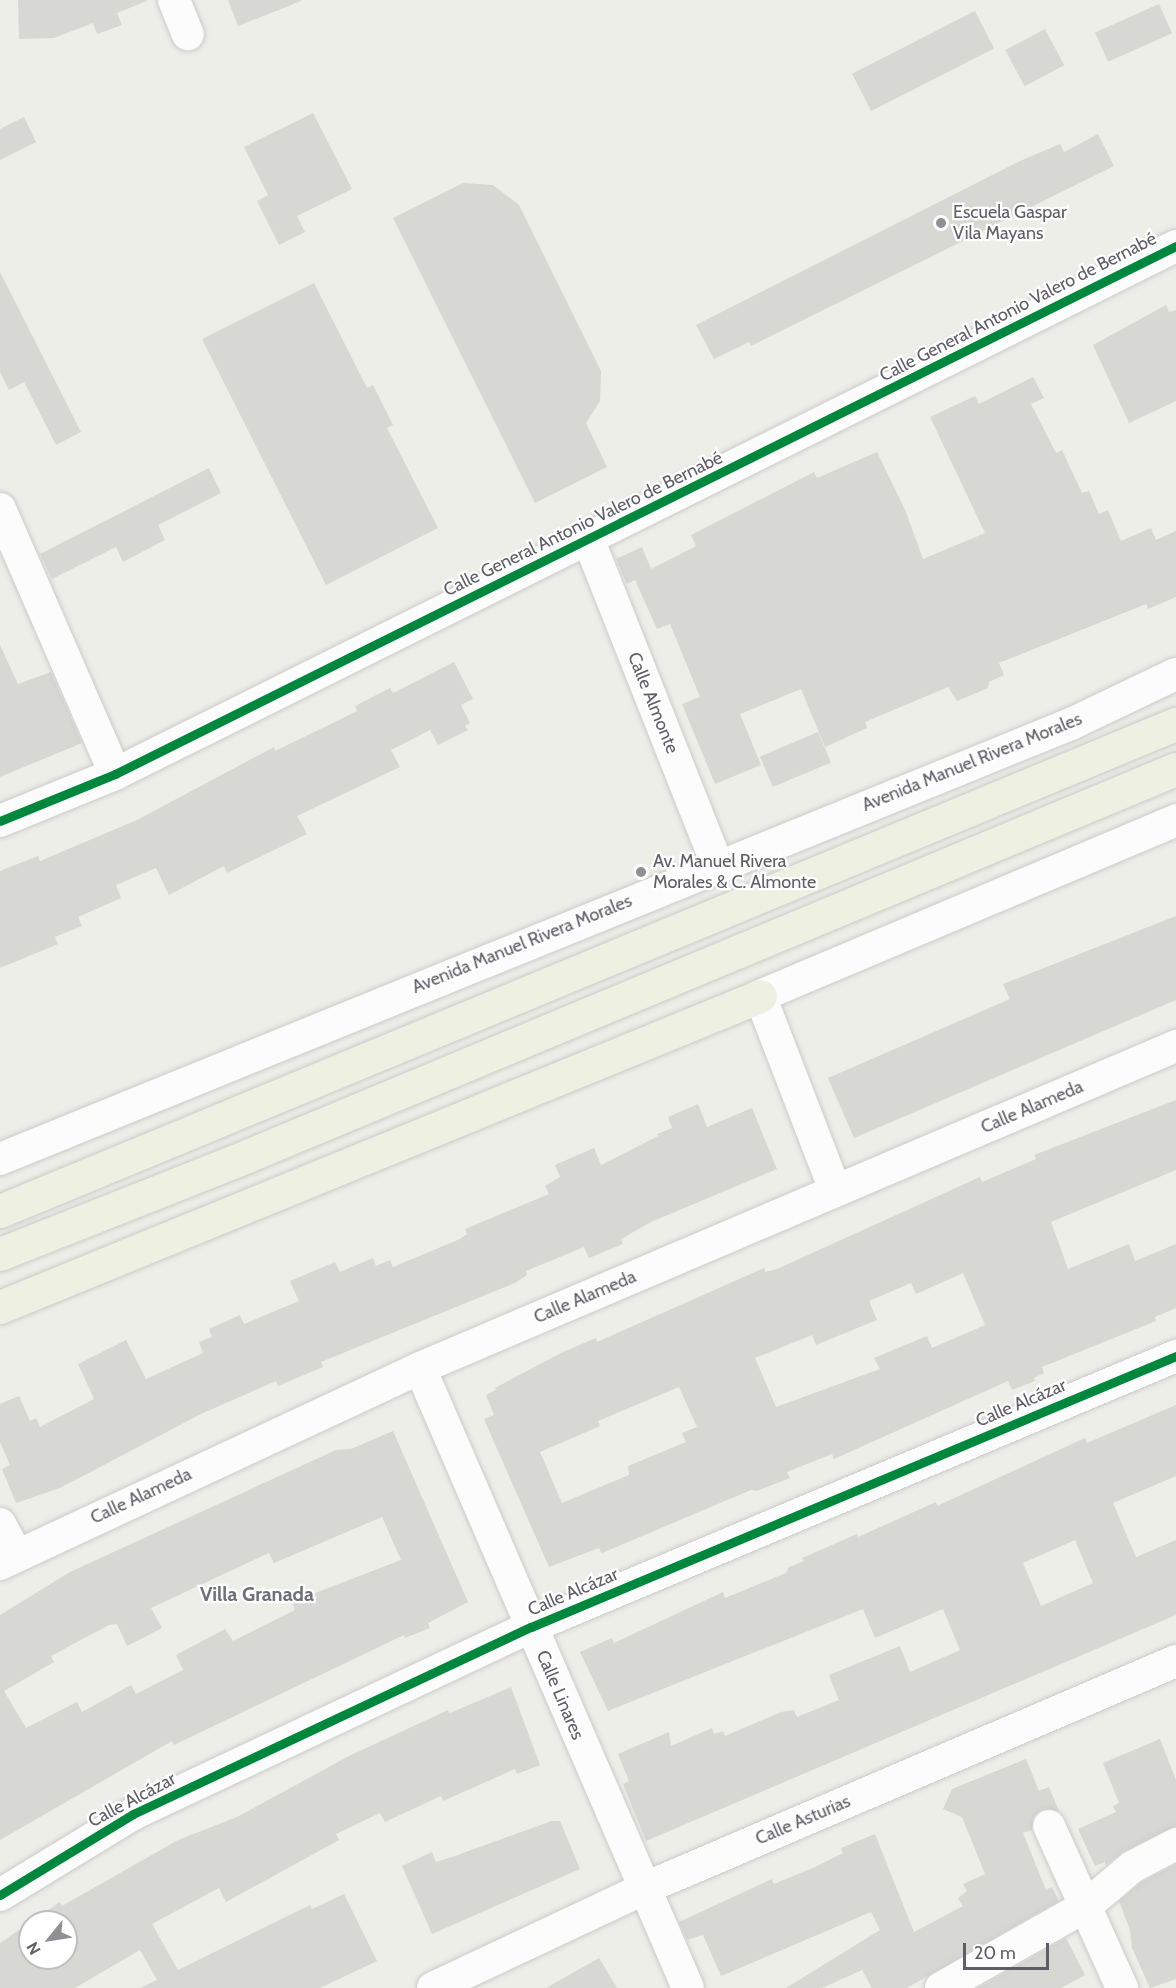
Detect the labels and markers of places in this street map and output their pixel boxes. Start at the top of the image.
place label: Escuela Gaspar Vila Mayans [953,202,1067,244]
marker: Escuela Gaspar Vila Mayans [934,216,948,230]
place label: Av. Manuel Rivera Morales & C. Almonte [653,851,816,894]
marker: Av. Manuel Rivera Morales & C. Almonte [634,865,648,879]

